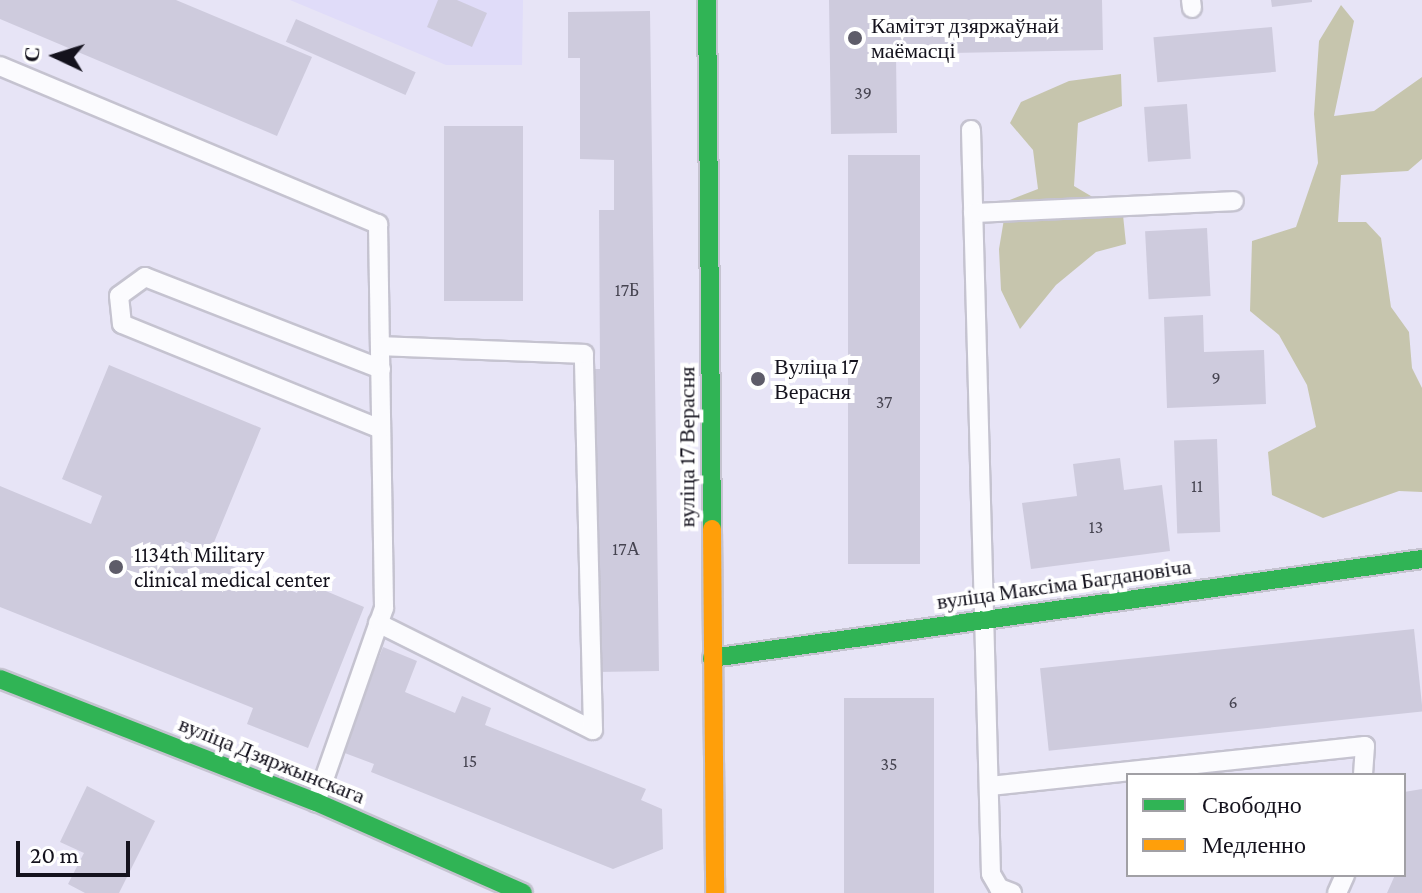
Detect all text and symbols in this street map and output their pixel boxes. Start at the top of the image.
place label: Камітэт дзяржаўнай маёмасці [871,12,1059,64]
north arrow [16,16,96,96]
marker: Камітэт дзяржаўнай маёмасці [846,29,864,47]
text: С [19,46,45,63]
house number: 39 [854,82,872,104]
house number: 17Б [615,279,639,301]
place label: Вуліца 17 Верасня [774,353,859,404]
street label: вуліца 17 Верасня [674,367,700,527]
house number: 9 [1211,367,1221,389]
marker: Вуліца 17 Верасня [749,370,767,388]
house number: 37 [876,391,892,413]
house number: 11 [1191,475,1203,497]
house number: 13 [1089,516,1103,538]
house number: 17А [612,538,640,560]
place label: 1134th Military clinical medical center [134,541,330,592]
street label: вуліца Максіма Багдановіча [935,553,1193,615]
marker: 1134th Military clinical medical center [105,556,127,578]
house number: 6 [1228,691,1238,713]
street label: вуліца Дзяржынскага [175,711,369,809]
house number: 15 [463,750,477,772]
house number: 35 [880,753,898,775]
legend [1126,773,1406,877]
text: Свободно [1202,791,1302,818]
scale bar [20,825,134,875]
text: Медленно [1202,831,1306,858]
text: 20 m [30,841,79,868]

